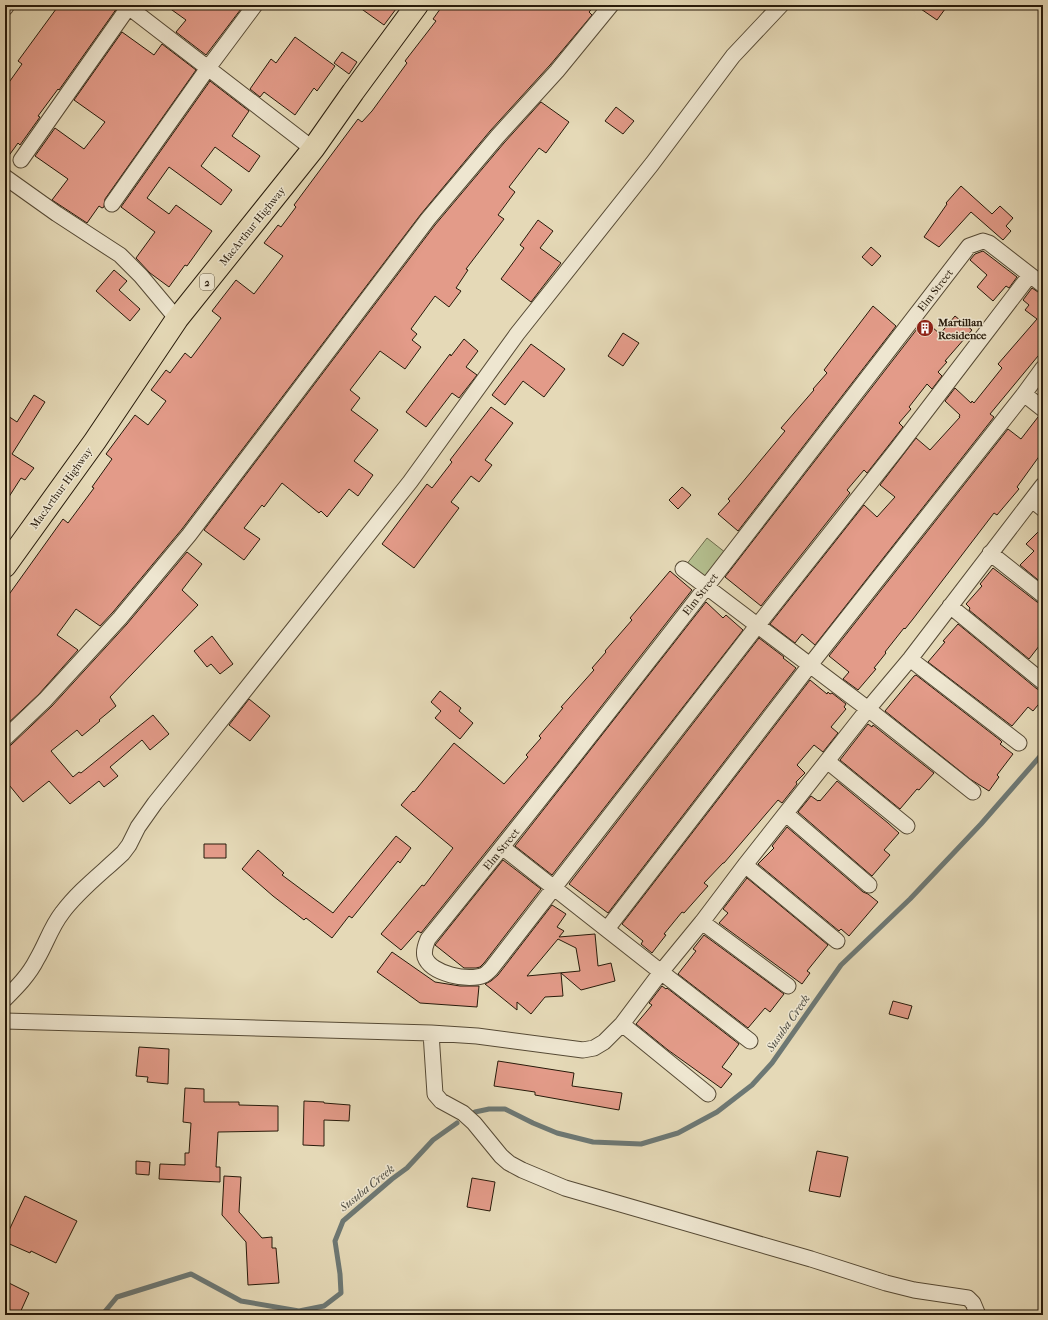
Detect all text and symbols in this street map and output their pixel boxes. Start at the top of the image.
street label: MacArthur Highway [217,183,289,268]
street label: Elm Street [915,266,956,314]
road number: 2 [200,274,214,290]
place label: Martillan Residence [937,316,987,342]
building icon: Martillan Residence [915,318,935,338]
street label: MacArthur Highway [27,444,96,532]
street label: Elm Street [680,570,721,618]
street label: Elm Street [481,826,522,873]
water label: Susuba Creek [763,992,813,1055]
water label: Susuba Creek [336,1162,397,1215]

